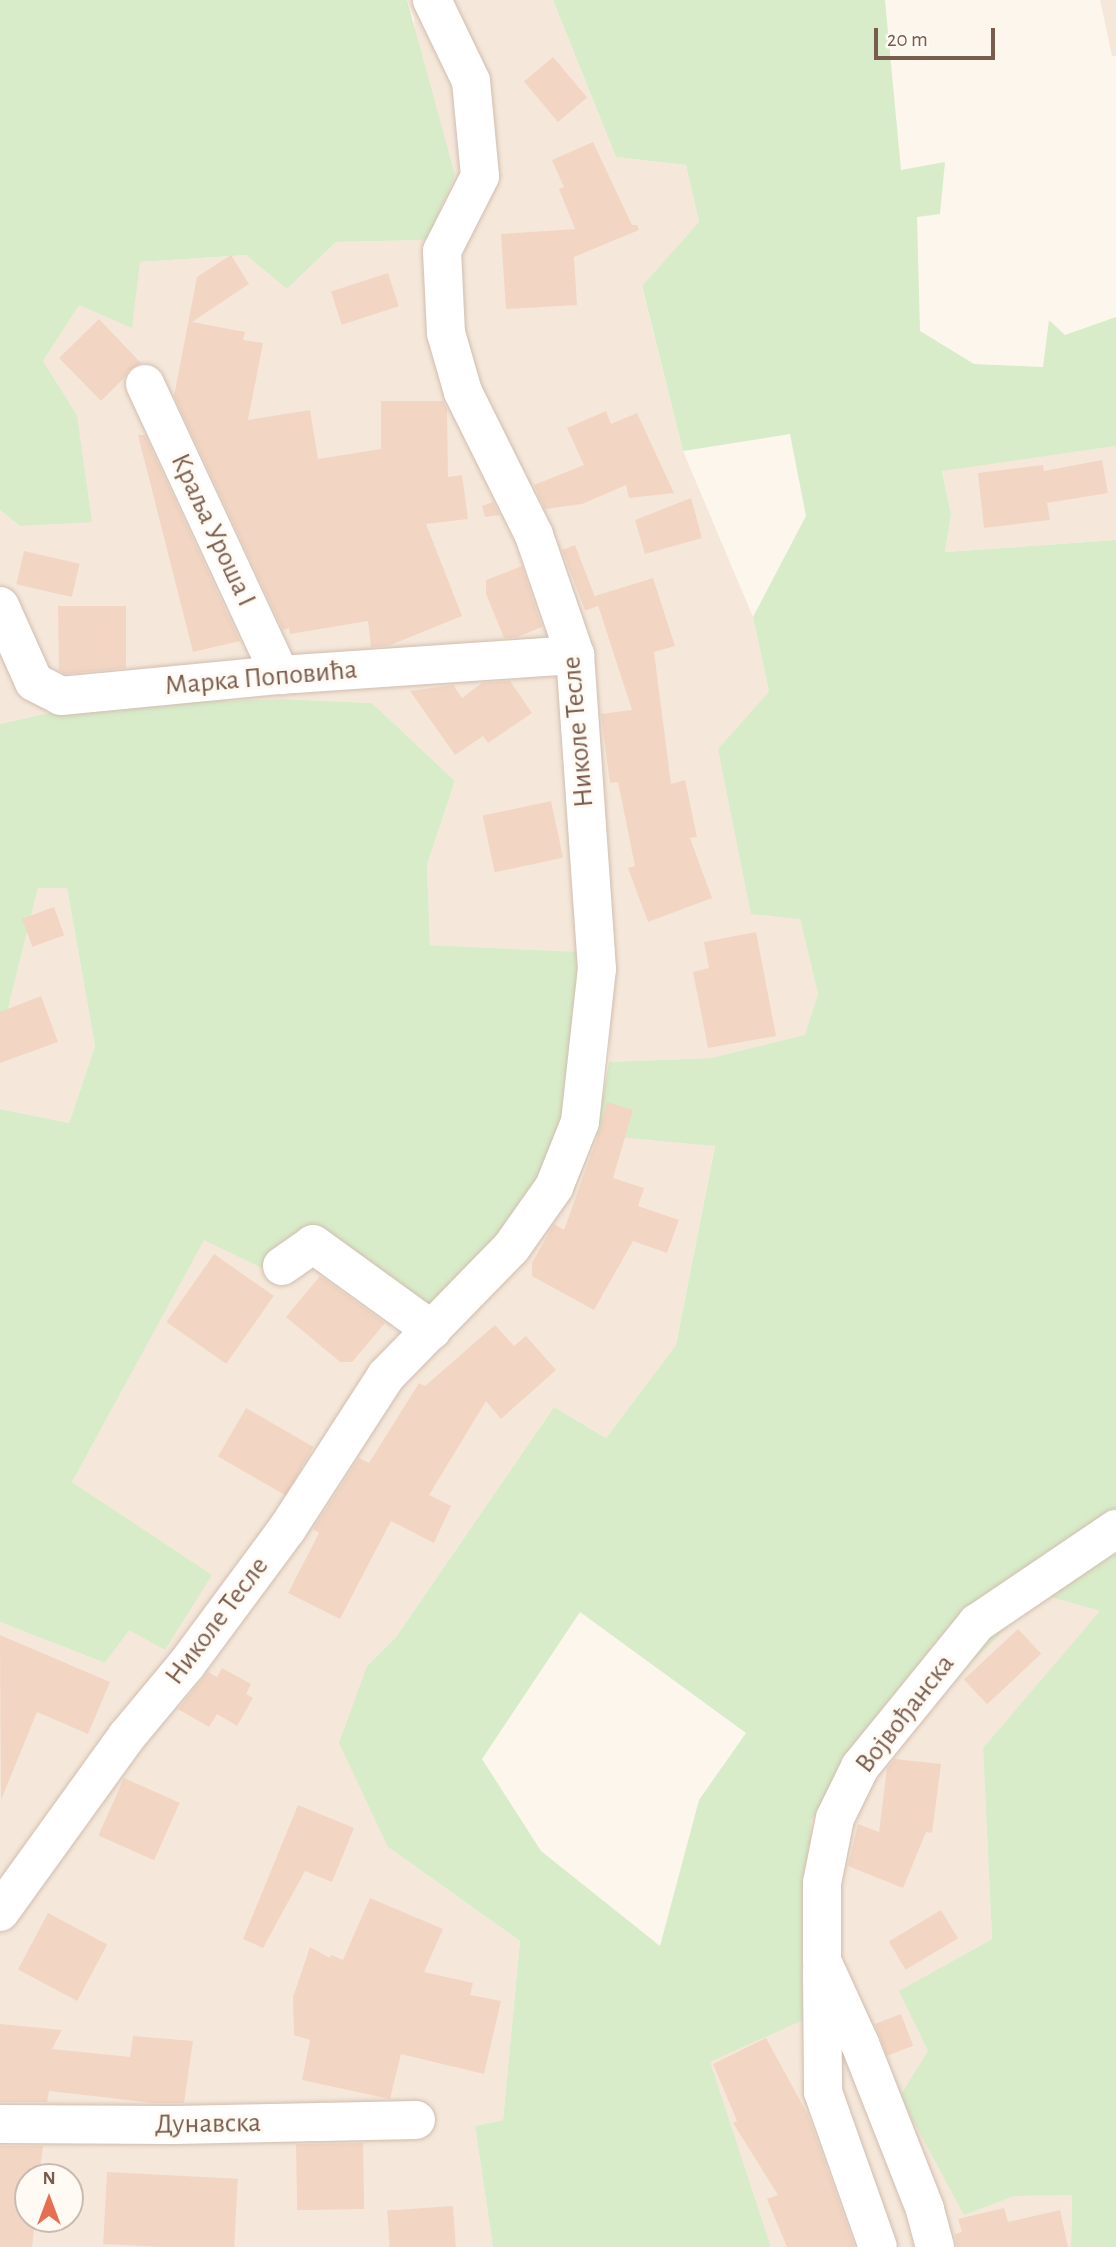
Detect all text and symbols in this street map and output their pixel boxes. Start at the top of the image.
scale bar [878,14,999,58]
text: 20 m [887,29,928,50]
street label: Краља Уроша I [163,448,263,612]
street label: Марка Поповића [163,653,359,703]
street label: Николе Тесле [555,655,601,809]
street label: Николе Тесле [158,1550,276,1692]
street label: Војвођанска [848,1648,962,1780]
street label: Дунавска [155,2106,261,2142]
north arrow [14,2163,84,2233]
text: N [42,2169,56,2188]

